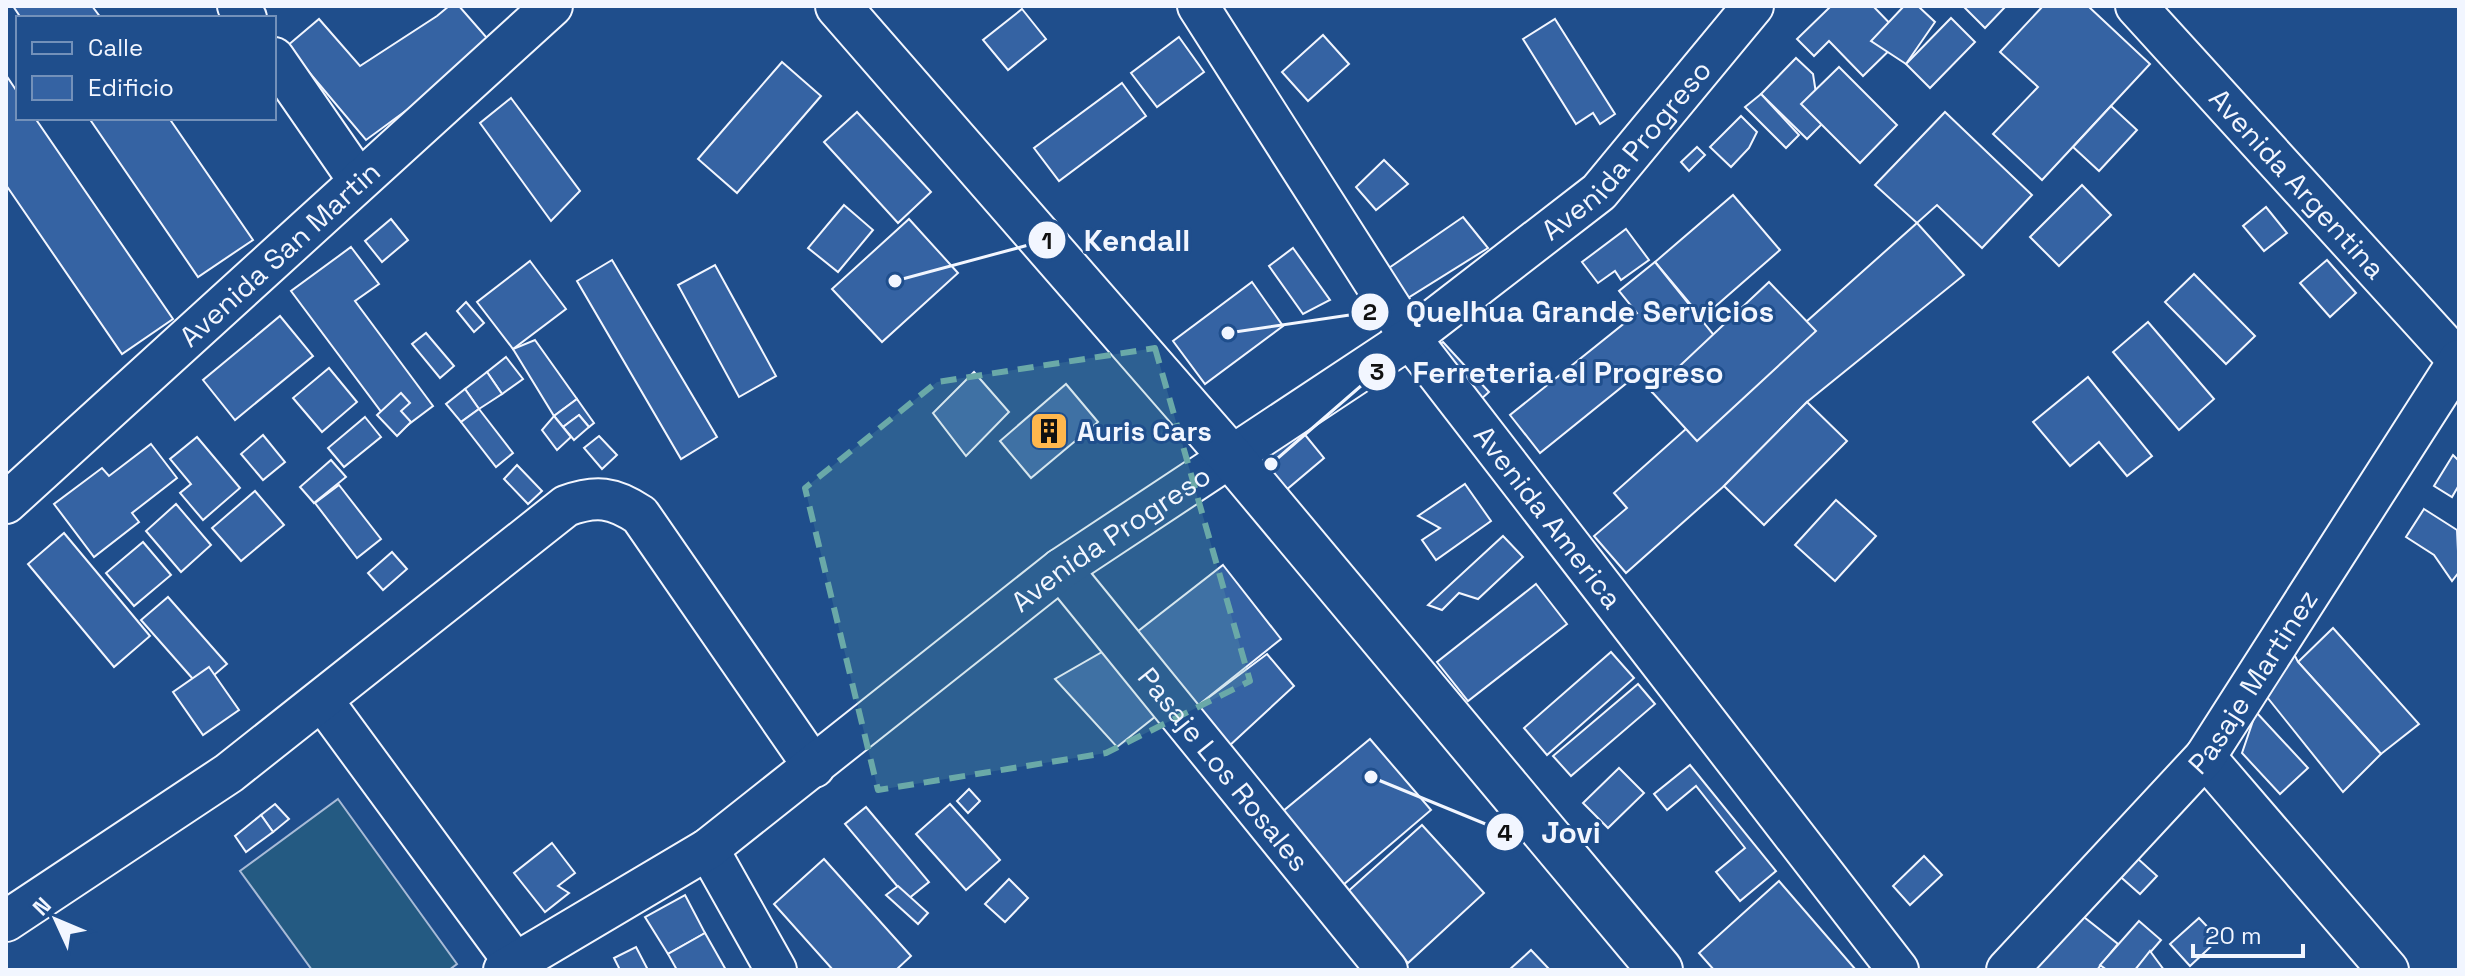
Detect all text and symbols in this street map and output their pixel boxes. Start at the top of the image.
legend [16,16,276,120]
text: Calle [88,32,143,63]
street label: Avenida Progreso [1534,53,1719,248]
text: Edificio [88,72,174,103]
street label: Avenida Argentina [2202,81,2393,286]
street label: Avenida San Martin [172,153,388,354]
callout: Kendall [1027,213,1206,267]
text: Kendall [1084,221,1190,260]
text: 1 [1042,225,1052,256]
callout: Quelhua Grande Servicios [1350,285,1790,339]
text: Quelhua Grande Servicios [1406,292,1774,331]
text: 2 [1363,296,1377,327]
callout: Ferreteria el Progreso [1357,345,1740,399]
text: Ferreteria el Progreso [1412,353,1724,392]
text: 3 [1370,356,1384,387]
building icon: Auris Cars [1028,410,1070,452]
place label: Auris Cars [1077,413,1212,449]
street label: Avenida America [1466,418,1630,616]
street label: Avenida Progreso [1004,457,1217,620]
street label: Pasaje Martinez [2180,583,2325,782]
street label: Pasaje Los Rosales [1130,660,1317,878]
callout: Jovi [1485,805,1617,859]
text: Jovi [1541,813,1601,852]
text: 4 [1497,817,1513,848]
north arrow [16,880,96,960]
text: N [26,891,57,921]
scale bar [2193,908,2303,958]
text: 20 m [2205,920,2262,951]

